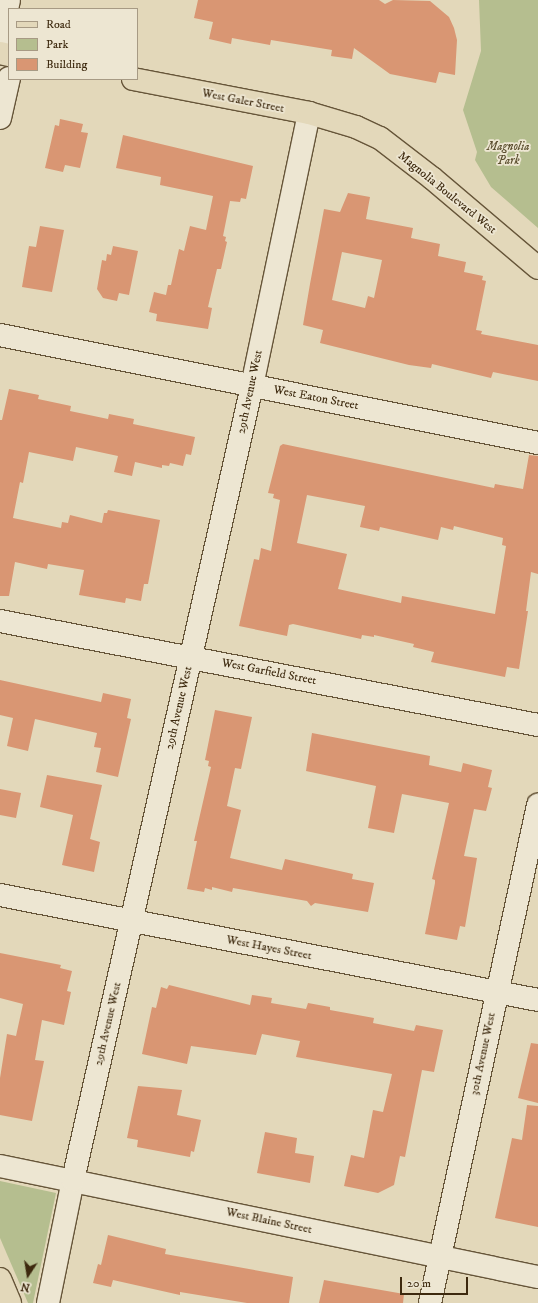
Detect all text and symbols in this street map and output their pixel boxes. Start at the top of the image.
legend [8,8,138,80]
text: Road [46,17,71,32]
text: Park [46,37,68,52]
text: Building [46,57,87,72]
street label: West Galer Street [201,86,285,116]
park label: Magnolia Park [487,140,529,168]
street label: Magnolia Boulevard West [395,149,499,237]
street label: 29th Avenue West [234,349,266,435]
street label: West Eaton Street [272,383,360,413]
street label: West Garfield Street [220,656,318,688]
street label: 29th Avenue West [162,665,196,751]
street label: West Hayes Street [225,933,313,963]
street label: 29th Avenue West [91,981,125,1067]
street label: 30th Avenue West [467,1011,499,1097]
street label: West Blaine Street [225,1205,313,1237]
north arrow [8,1255,48,1295]
scale bar [402,1269,470,1295]
text: 20 m [407,1276,431,1291]
text: N [20,1279,31,1295]

